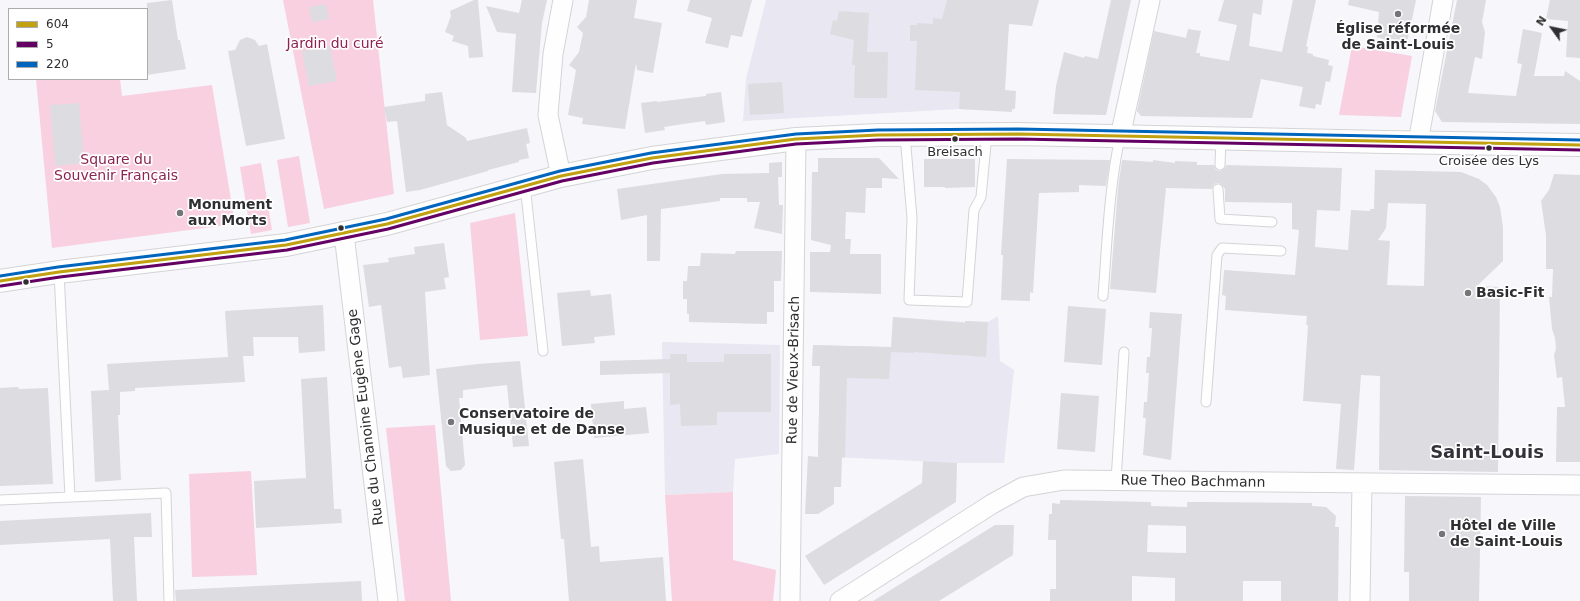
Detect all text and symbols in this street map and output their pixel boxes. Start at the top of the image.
legend [8,8,148,80]
north arrow [1532,8,1572,48]
marker: Église réformée de Saint-Louis [1393,9,1403,19]
text: N [1534,14,1549,29]
text: 604 [46,17,69,31]
place label: Église réformée de Saint-Louis [1336,21,1460,54]
park label: Jardin du curé [286,36,384,52]
text: 5 [46,37,54,51]
text: 220 [46,57,69,71]
marker: Breisach [950,134,960,144]
marker: Croisée des Lys [1484,143,1494,153]
place label: Breisach [927,145,983,161]
park label: Square du Souvenir Français [54,152,178,184]
place label: Croisée des Lys [1439,154,1539,170]
place label: Monument aux Morts [188,197,272,230]
marker: Monument aux Morts [175,208,185,218]
unlabelled marker [336,223,346,233]
unlabelled marker [21,277,31,287]
place label: Basic-Fit [1476,285,1544,301]
marker: Basic-Fit [1463,288,1473,298]
street label: Rue de Vieux-Brisach [784,296,804,444]
street label: Rue du Chanoine Eugène Gage [344,308,388,526]
place label: Conservatoire de Musique et de Danse [459,406,625,438]
marker: Conservatoire de Musique et de Danse [446,417,456,427]
district label: Saint-Louis [1430,442,1544,464]
street label: Rue Theo Bachmann [1120,472,1266,492]
place label: Hôtel de Ville de Saint-Louis [1450,518,1563,550]
marker: Hôtel de Ville de Saint-Louis [1437,529,1447,539]

